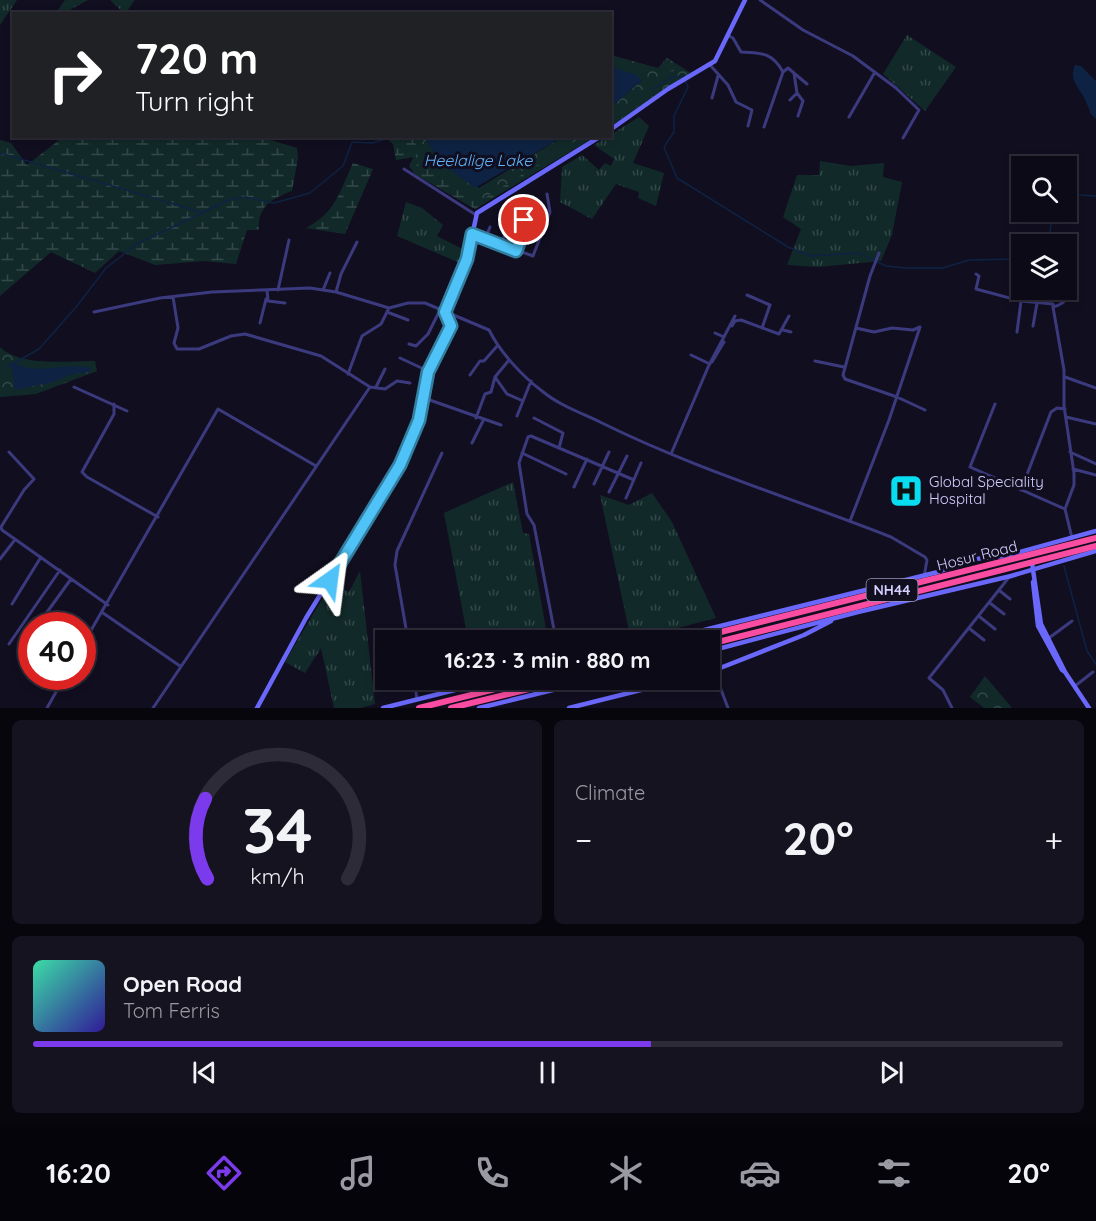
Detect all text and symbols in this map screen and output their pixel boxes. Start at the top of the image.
text: 720 m [135,32,258,85]
icon: right [36,36,114,114]
text: Turn right [135,84,254,118]
water label: Heelalige Lake [424,150,533,170]
map controls [1011,156,1077,300]
button: search [1011,156,1077,222]
pin [498,194,549,245]
icon: arrive [507,203,540,236]
button: layers [1011,234,1077,300]
place label: Global Speciality Hospital [929,472,1044,508]
hospital icon: Global Speciality Hospital [888,473,924,509]
street label: Hosur Road [935,536,1019,575]
position arrow [298,548,362,612]
road number: NH44 [866,579,918,601]
speed limit sign: 40 [18,612,96,690]
text: 16:23 · 3 min · 880 m [444,646,651,674]
text: Climate [575,780,645,805]
text: 34 [242,791,312,869]
text: 20° [783,810,854,866]
text: − [575,819,592,860]
text: + [1044,819,1063,860]
text: km/h [250,863,304,889]
text: Open Road [123,970,242,998]
text: Tom Ferris [123,998,220,1023]
icon: previous [188,1056,221,1089]
icon: pause [531,1056,564,1089]
icon: next [875,1056,908,1089]
icon: directions [203,1152,245,1194]
icon: music [337,1152,379,1194]
icon: phone [471,1152,513,1194]
icon: climate [605,1152,647,1194]
icon: car [739,1152,781,1194]
icon: filters [873,1152,915,1194]
text: 16:20 [46,1156,111,1190]
text: 20° [1007,1156,1050,1190]

